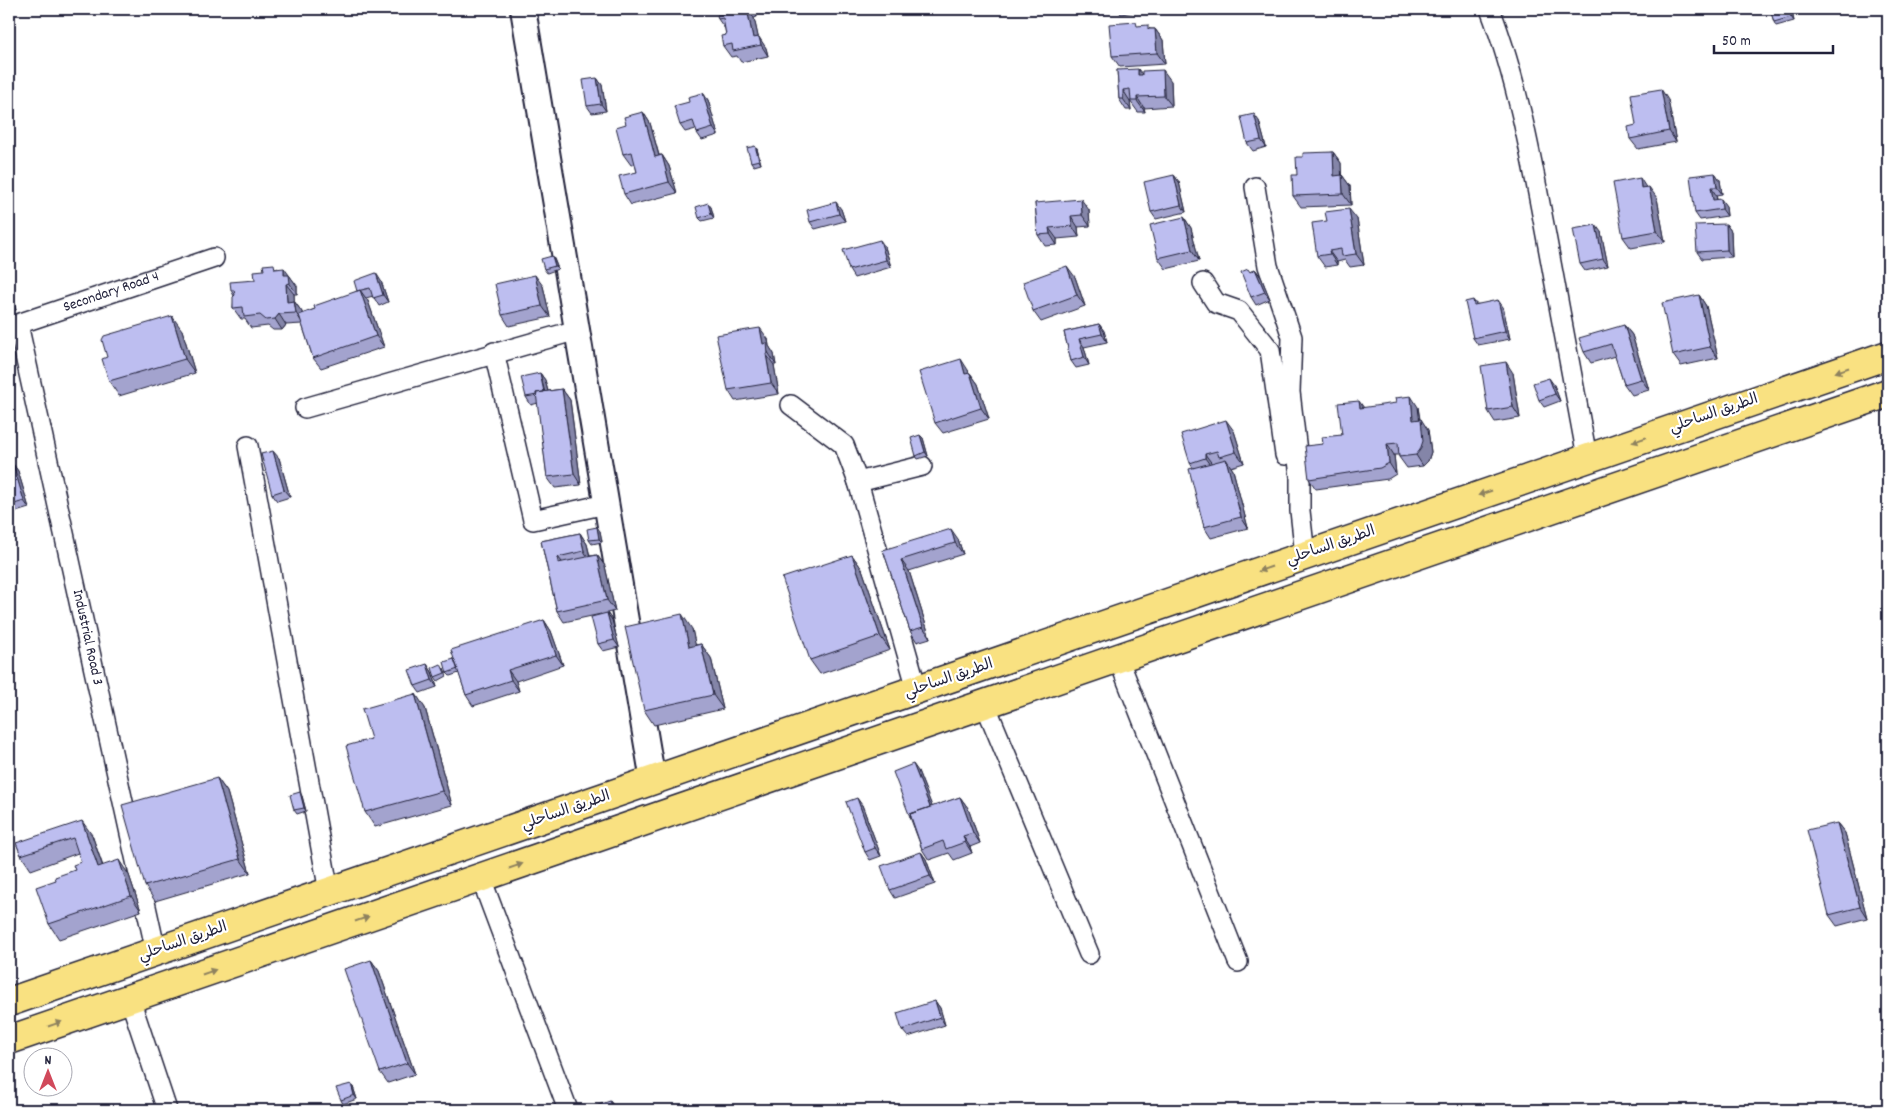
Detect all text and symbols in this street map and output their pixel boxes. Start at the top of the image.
scale bar [1714,22,1833,54]
text: 50 m [1722,31,1751,53]
street label: Secondary Road 4 [61,266,162,319]
one-way arrow [1834,367,1849,375]
street label: الطريق الساحلي [1667,389,1761,439]
one-way arrow [1631,437,1646,444]
one-way arrow [1477,489,1492,497]
street label: الطريق الساحلي [1284,521,1378,571]
one-way arrow [1258,566,1273,573]
street label: Industrial Road 3 [66,588,108,688]
street label: الطريق الساحلي [902,654,996,704]
street label: الطريق الساحلي [519,786,613,836]
one-way arrow [509,862,524,870]
one-way arrow [355,914,370,922]
street label: الطريق الساحلي [136,917,230,967]
one-way arrow [201,967,216,975]
one-way arrow [48,1020,63,1028]
north arrow [22,1046,72,1096]
text: N [45,1051,52,1071]

